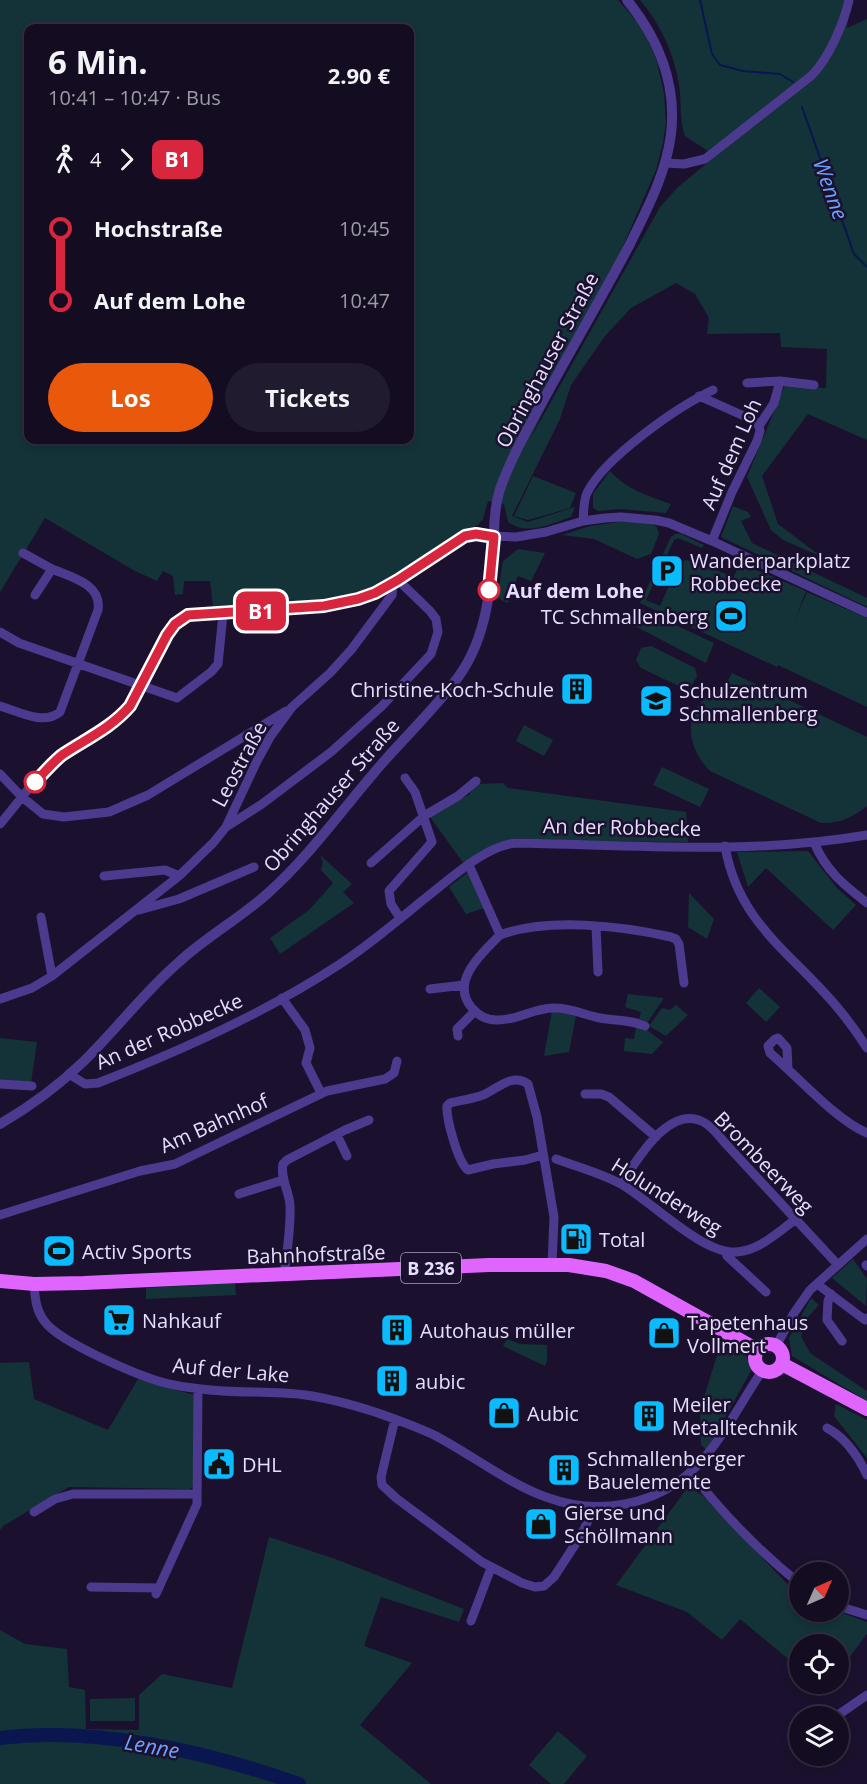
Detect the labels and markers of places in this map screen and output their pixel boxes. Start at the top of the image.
place label: Wanderparkplatz Robbecke [690,547,850,597]
parking icon: Wanderparkplatz Robbecke [649,553,685,589]
place label: Auf dem Lohe [506,577,644,604]
marker: Auf dem Lohe [478,579,500,601]
sports icon: TC Schmallenberg [713,598,749,634]
place label: TC Schmallenberg [541,603,708,630]
building icon: Christine-Koch-Schule [559,671,595,707]
place label: Christine-Koch-Schule [350,676,554,703]
place label: Schulzentrum Schmallenberg [679,677,818,727]
school or university icon: Schulzentrum Schmallenberg [638,683,674,719]
unlabelled marker [24,771,46,793]
fuel station icon: Total [558,1221,594,1257]
place label: Total [599,1226,645,1253]
sports icon: Activ Sports [41,1233,77,1269]
place label: Activ Sports [82,1238,192,1265]
supermarket icon: Nahkauf [101,1302,137,1338]
place label: Nahkauf [142,1307,222,1334]
place label: Tapetenhaus Vollmert [687,1309,808,1359]
building icon: Autohaus müller [379,1312,415,1348]
shop icon: Tapetenhaus Vollmert [646,1315,682,1351]
place label: Autohaus müller [420,1317,575,1344]
building icon: aubic [374,1363,410,1399]
place label: aubic [415,1368,465,1395]
place label: Meiler Metalltechnik [672,1391,798,1441]
shop icon: Aubic [486,1395,522,1431]
building icon: Meiler Metalltechnik [631,1398,667,1434]
place label: Aubic [527,1400,579,1427]
place label: Schmallenberger Bauelemente [587,1445,745,1495]
public building icon: DHL [201,1446,237,1482]
place label: DHL [242,1451,282,1478]
building icon: Schmallenberger Bauelemente [546,1452,582,1488]
place label: Gierse und Schöllmann [564,1499,673,1549]
shop icon: Gierse und Schöllmann [523,1506,559,1542]

